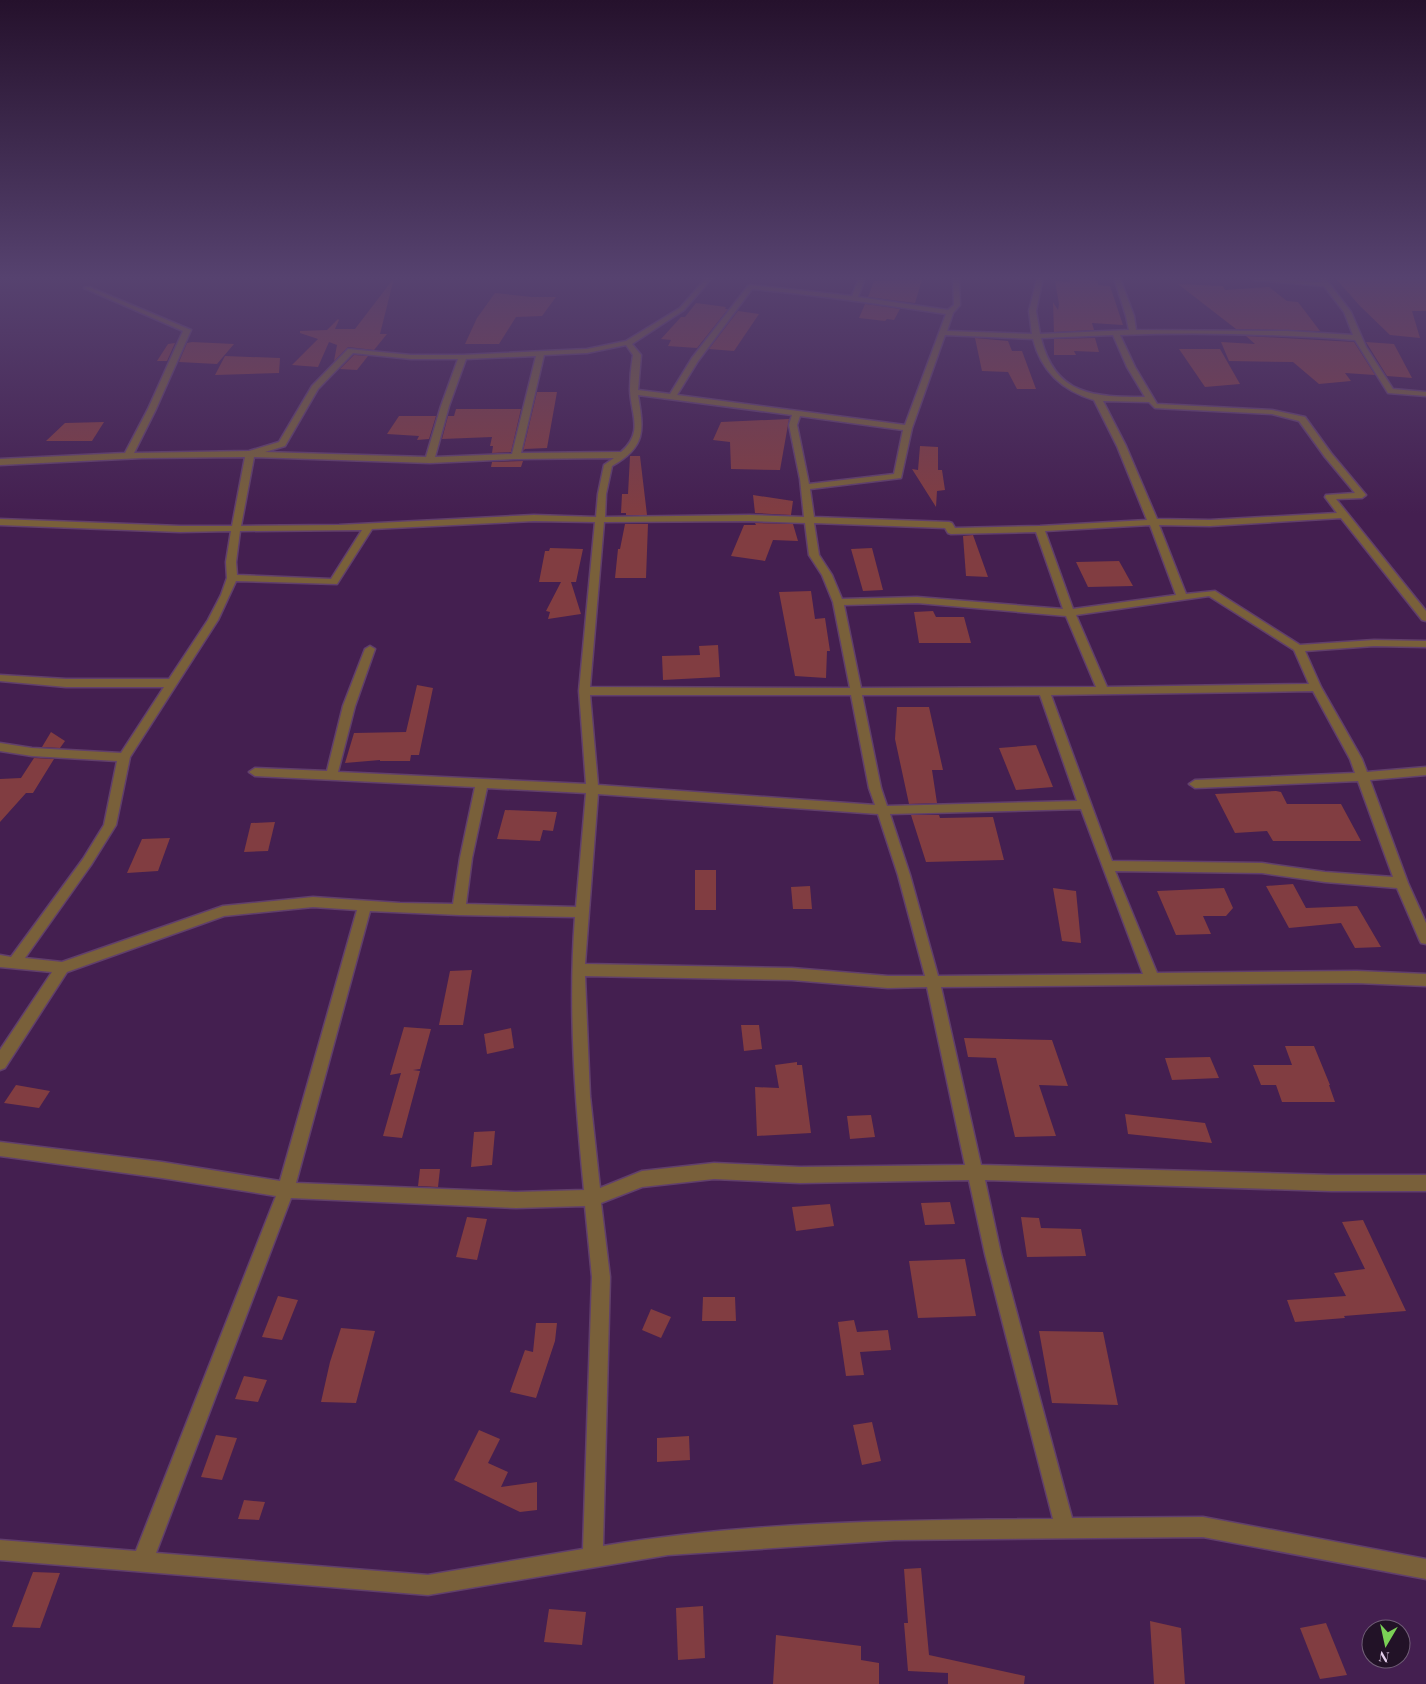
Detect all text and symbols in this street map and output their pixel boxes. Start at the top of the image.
north arrow [1361,1619,1411,1669]
text: N [1377,1647,1390,1668]

